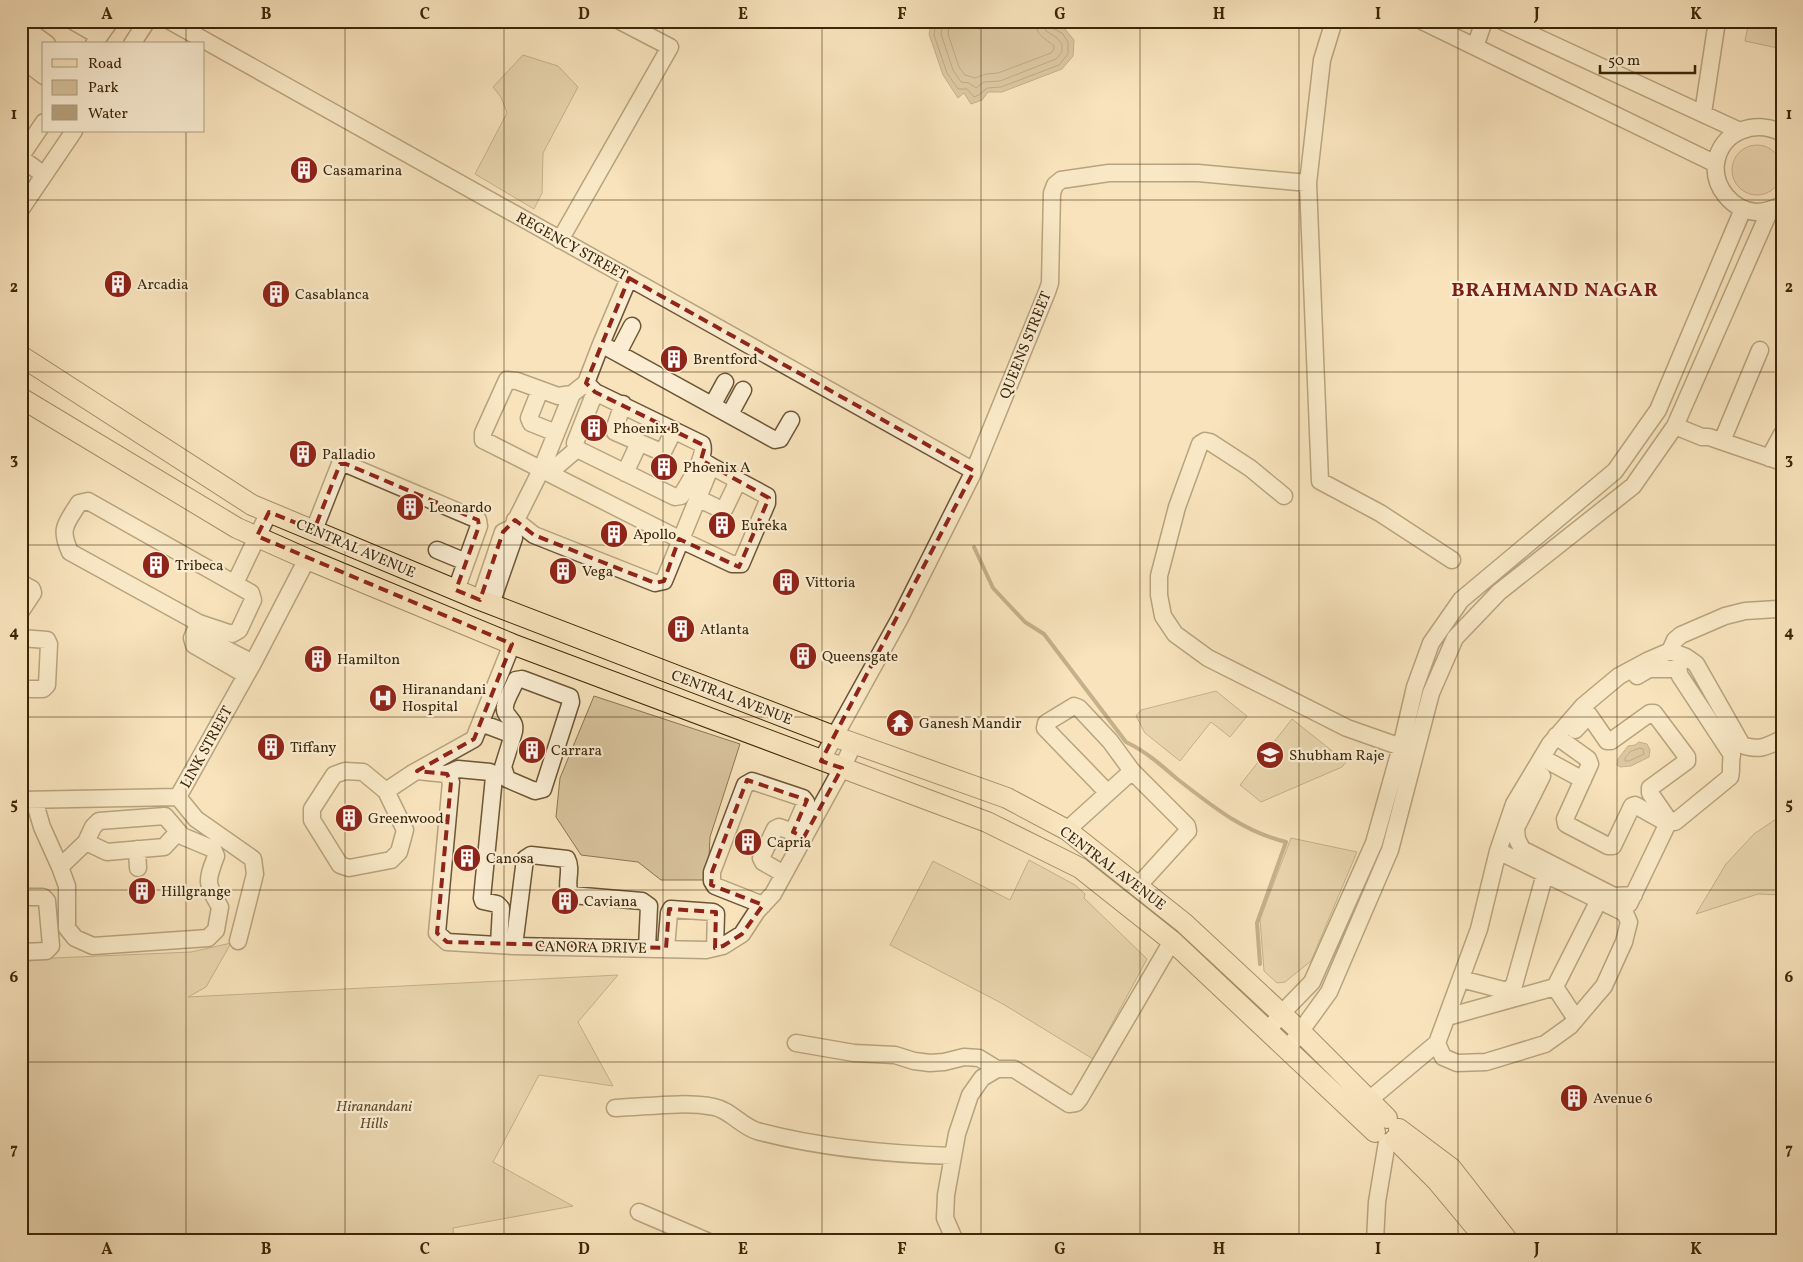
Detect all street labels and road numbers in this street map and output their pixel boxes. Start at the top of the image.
street label: REGENCY STREET [512,208,631,287]
street label: QUEENS STREET [995,288,1058,403]
street label: CENTRAL AVENUE [292,515,419,584]
street label: CENTRAL AVENUE [668,666,795,731]
street label: LINK STREET [176,703,239,793]
street label: CENTRAL AVENUE [1054,822,1170,916]
street label: CANORA DRIVE [535,937,647,960]

